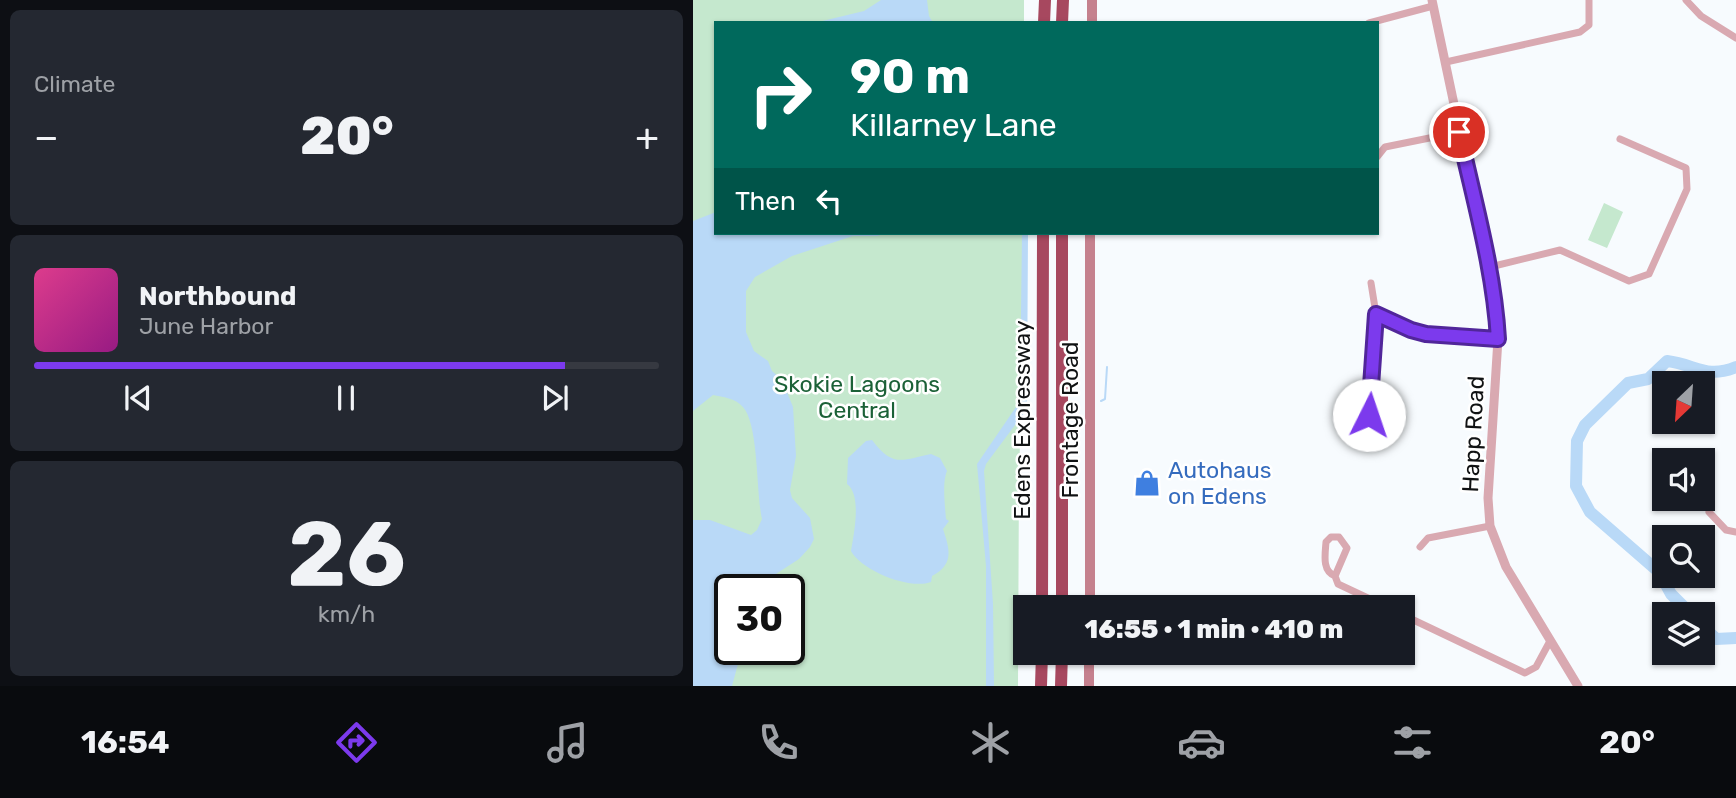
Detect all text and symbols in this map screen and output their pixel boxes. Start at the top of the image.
text: 90 m [850,47,970,105]
icon: right [735,49,826,140]
text: Climate [34,70,115,98]
pin [1429,102,1489,162]
text: 20° [300,105,394,167]
text: Killarney Lane [850,106,1057,144]
icon: arrive [1440,113,1478,151]
text: − [34,114,59,160]
text: + [635,114,659,160]
icon: left [810,182,848,220]
text: Then [735,186,796,217]
text: Northbound [139,281,297,312]
text: June Harbor [139,312,273,340]
street label: Edens Expressway [1008,320,1036,520]
street label: Frontage Road [1056,341,1084,499]
park label: Skokie Lagoons Central [774,370,940,424]
north arrow [1652,371,1715,434]
map controls [1652,371,1715,665]
street label: Happ Road [1456,375,1490,493]
position arrow [1332,378,1406,452]
icon: previous [119,379,157,417]
icon: pause [327,379,365,417]
icon: next [536,379,574,417]
button: sound [1652,448,1715,511]
place label: Autohaus on Edens [1168,456,1272,510]
shop icon: Autohaus on Edens [1132,468,1162,498]
text: 26 [287,500,406,608]
button: search [1652,525,1715,588]
speed limit sign: 30 [714,574,805,665]
text: km/h [318,600,375,628]
button: layers [1652,602,1715,665]
text: 16:55 · 1 min · 410 m [1085,614,1343,645]
icon: directions [332,718,381,767]
icon: music [543,718,592,767]
icon: phone [754,718,803,767]
icon: climate [966,718,1015,767]
icon: car [1177,718,1226,767]
icon: filters [1388,718,1437,767]
text: 16:54 [81,723,170,761]
text: 20° [1599,723,1655,761]

